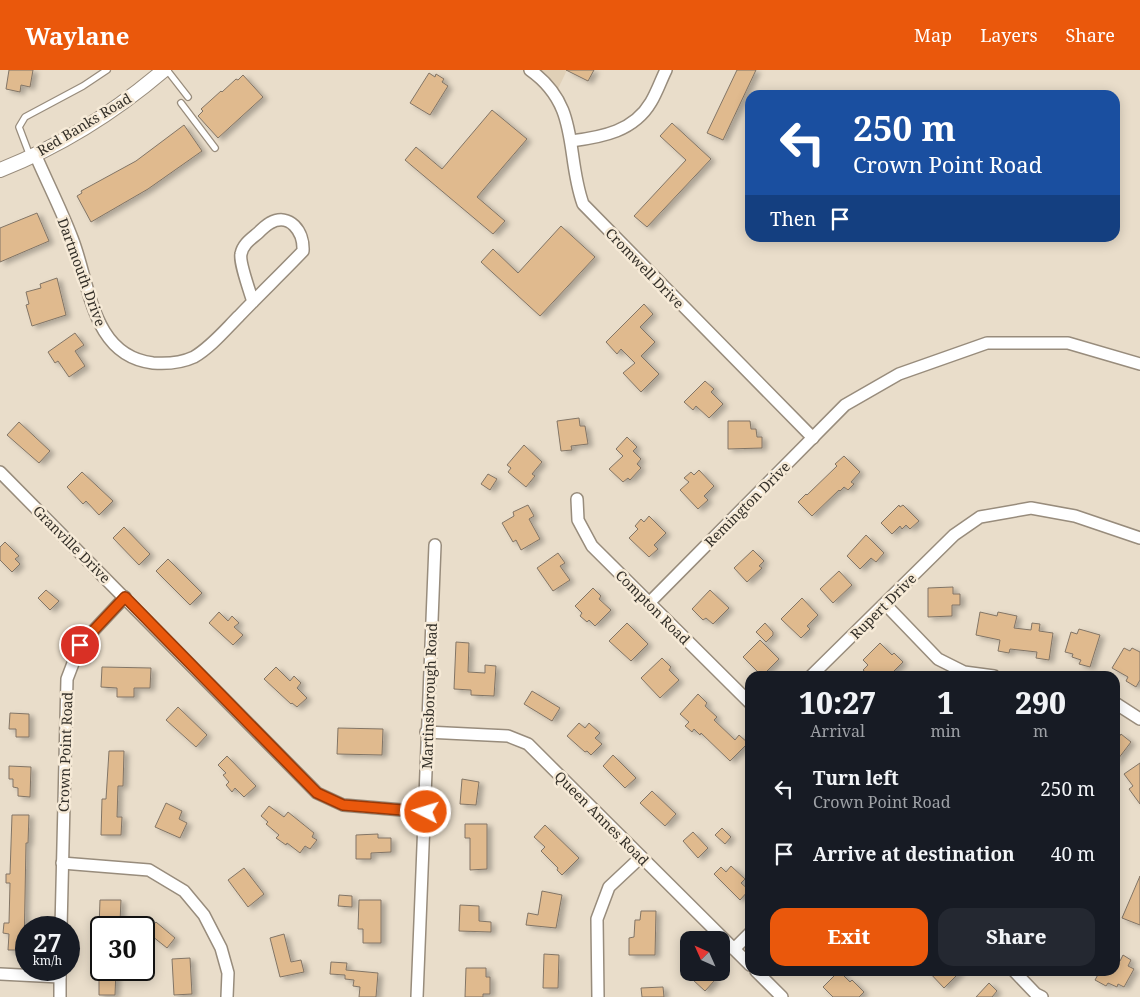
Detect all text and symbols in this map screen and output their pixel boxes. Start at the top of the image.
text: Waylane [25,19,129,52]
text: Map [914,23,952,47]
text: Layers [980,23,1038,47]
text: Share [1066,23,1115,47]
street label: Red Banks Road [33,88,135,160]
text: 250 m [853,104,956,151]
icon: left [770,110,835,175]
text: Crown Point Road [853,149,1042,179]
icon: arrive [826,205,854,233]
text: Then [770,206,816,232]
street label: Dartmouth Drive [54,215,110,329]
street label: Cromwell Drive [602,224,688,312]
street label: Remington Drive [700,457,794,551]
street label: Granville Drive [29,501,115,587]
street label: Compton Road [612,566,695,649]
street label: Rupert Drive [846,569,920,643]
street label: Martinsborough Road [417,622,441,769]
pin [59,624,101,666]
icon: arrive [66,631,94,659]
text: 10:27 [799,682,876,723]
text: 1 [937,682,954,723]
text: 290 [1015,682,1066,723]
street label: Crown Point Road [53,691,77,812]
text: Arrival [810,720,865,742]
text: min [930,720,961,742]
text: m [1033,720,1048,742]
text: Turn left [813,765,899,791]
street label: Queen Annes Road [551,767,654,870]
icon: left [770,775,798,803]
text: 250 m [1040,776,1095,802]
position arrow [399,785,451,837]
text: Crown Point Road [813,791,951,813]
icon: arrive [770,840,798,868]
text: Arrive at destination [813,841,1015,867]
text: 40 m [1051,841,1095,867]
button: Exit [770,908,928,966]
button: Share [938,908,1095,966]
speed limit sign: 30 [90,916,155,981]
text: 27 [33,925,62,959]
north arrow [680,931,730,981]
map controls [680,931,730,981]
text: km/h [33,952,62,969]

